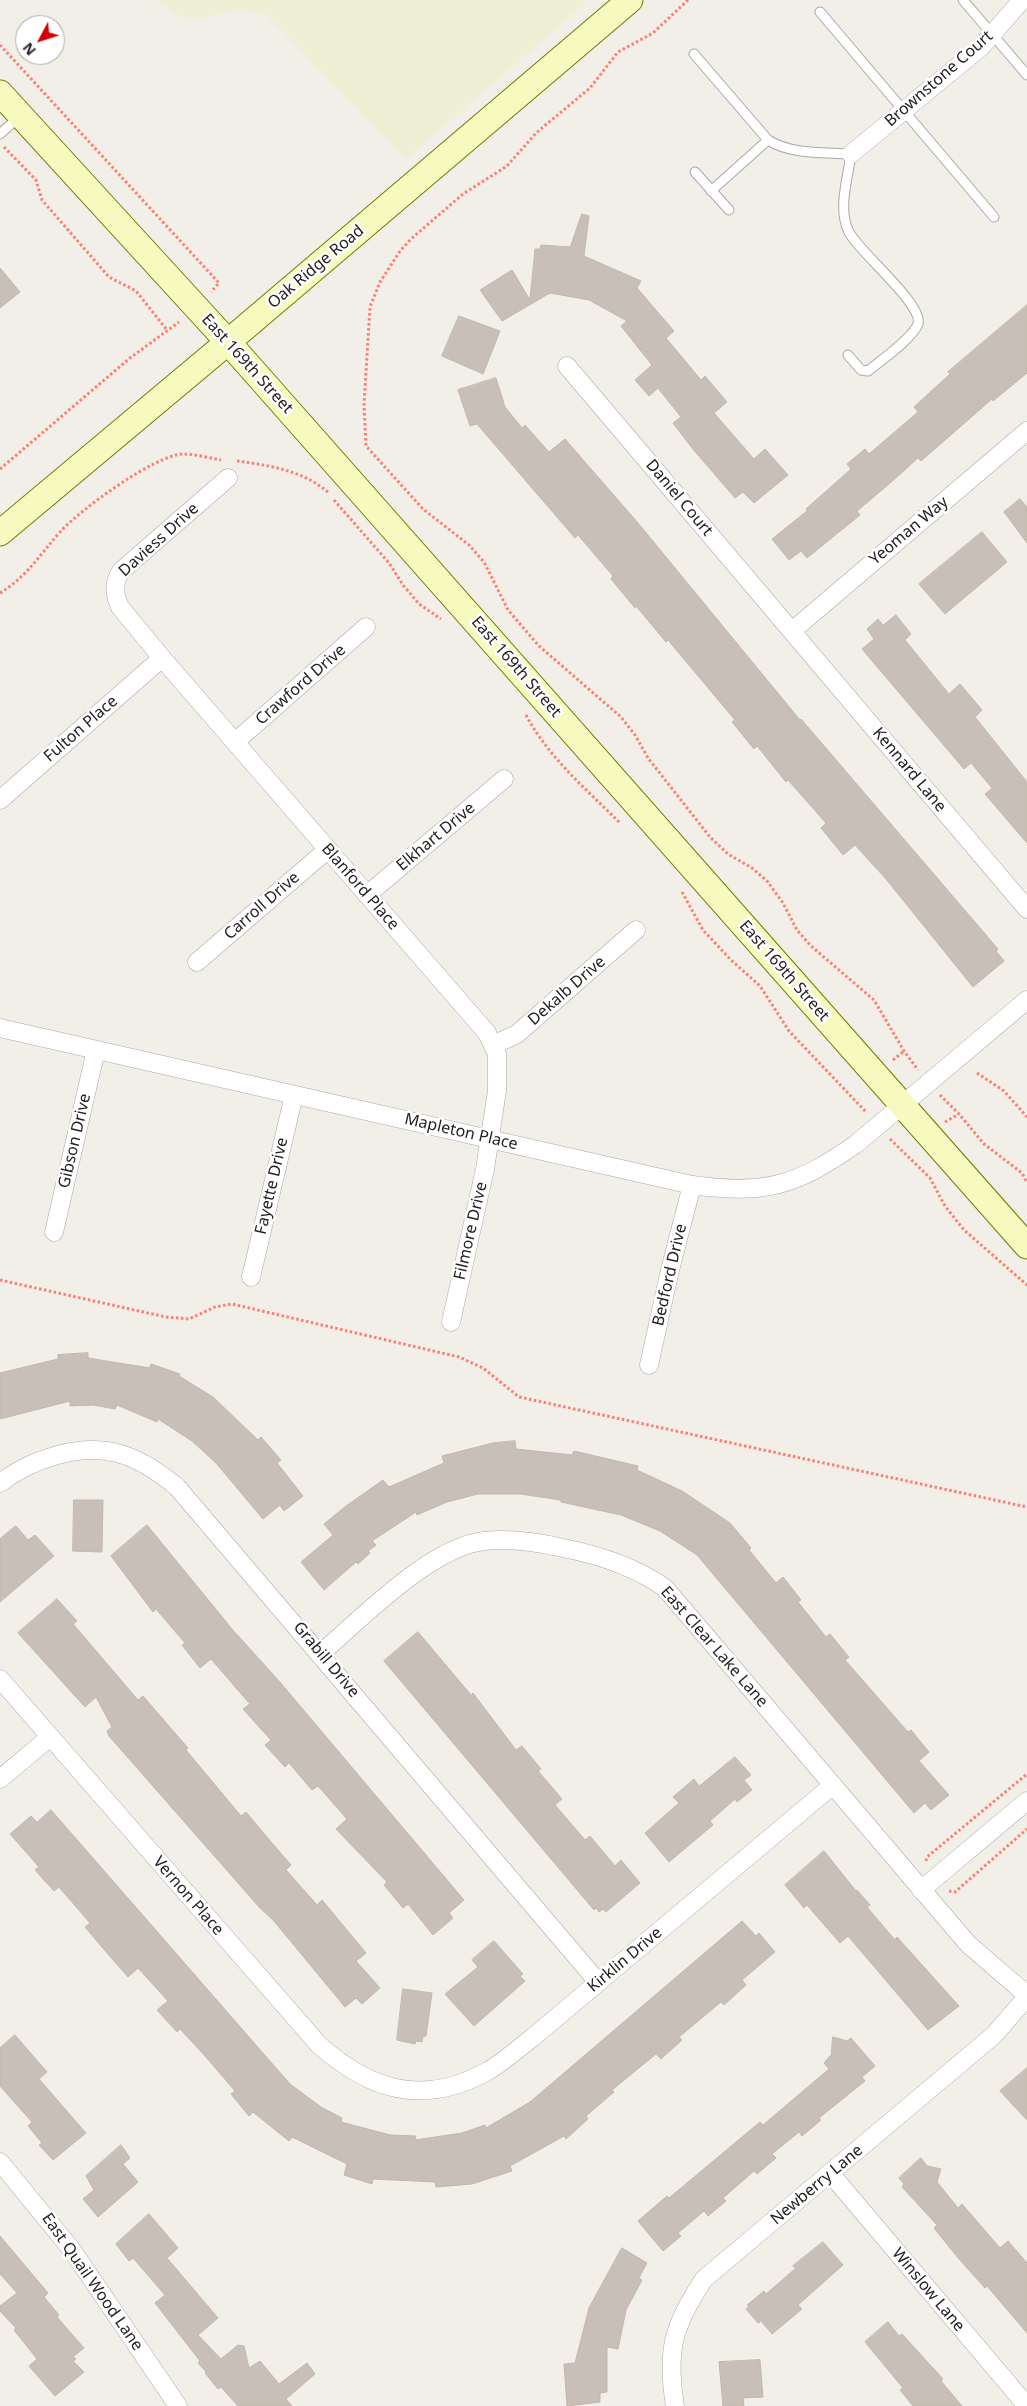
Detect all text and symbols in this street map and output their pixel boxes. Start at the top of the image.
north arrow [15,15,65,65]
street label: Brownstone Court [881,27,997,131]
text: N [18,39,40,60]
street label: Oak Ridge Road [264,221,368,313]
street label: East 169th Street [197,310,297,418]
street label: Daniel Court [641,456,717,540]
street label: Yeoman Way [866,493,952,569]
street label: Daviess Drive [115,499,203,581]
street label: East 169th Street [467,613,565,721]
street label: Crawford Drive [252,641,350,729]
street label: Fulton Place [40,692,122,766]
street label: Kennard Lane [868,724,950,816]
street label: Elkhart Drive [393,799,479,875]
street label: Blanford Place [317,840,403,934]
street label: Carroll Drive [220,868,304,944]
street label: East 169th Street [735,917,833,1025]
street label: Dekalb Drive [525,952,609,1030]
street label: Gibson Drive [55,1092,95,1190]
street label: Mapleton Place [403,1110,519,1154]
street label: Fayette Drive [252,1136,292,1236]
street label: Filmore Drive [450,1180,492,1282]
street label: Bedford Drive [649,1222,691,1328]
street label: East Clear Lake Lane [656,1583,772,1711]
street label: Grabill Drive [289,1618,363,1702]
street label: Vernon Place [149,1853,227,1939]
street label: Kirklin Drive [584,1923,666,1997]
street label: Newberry Lane [767,2141,867,2229]
street label: East Quail Wood Lane [37,2210,147,2354]
street label: Winslow Lane [888,2244,968,2336]

